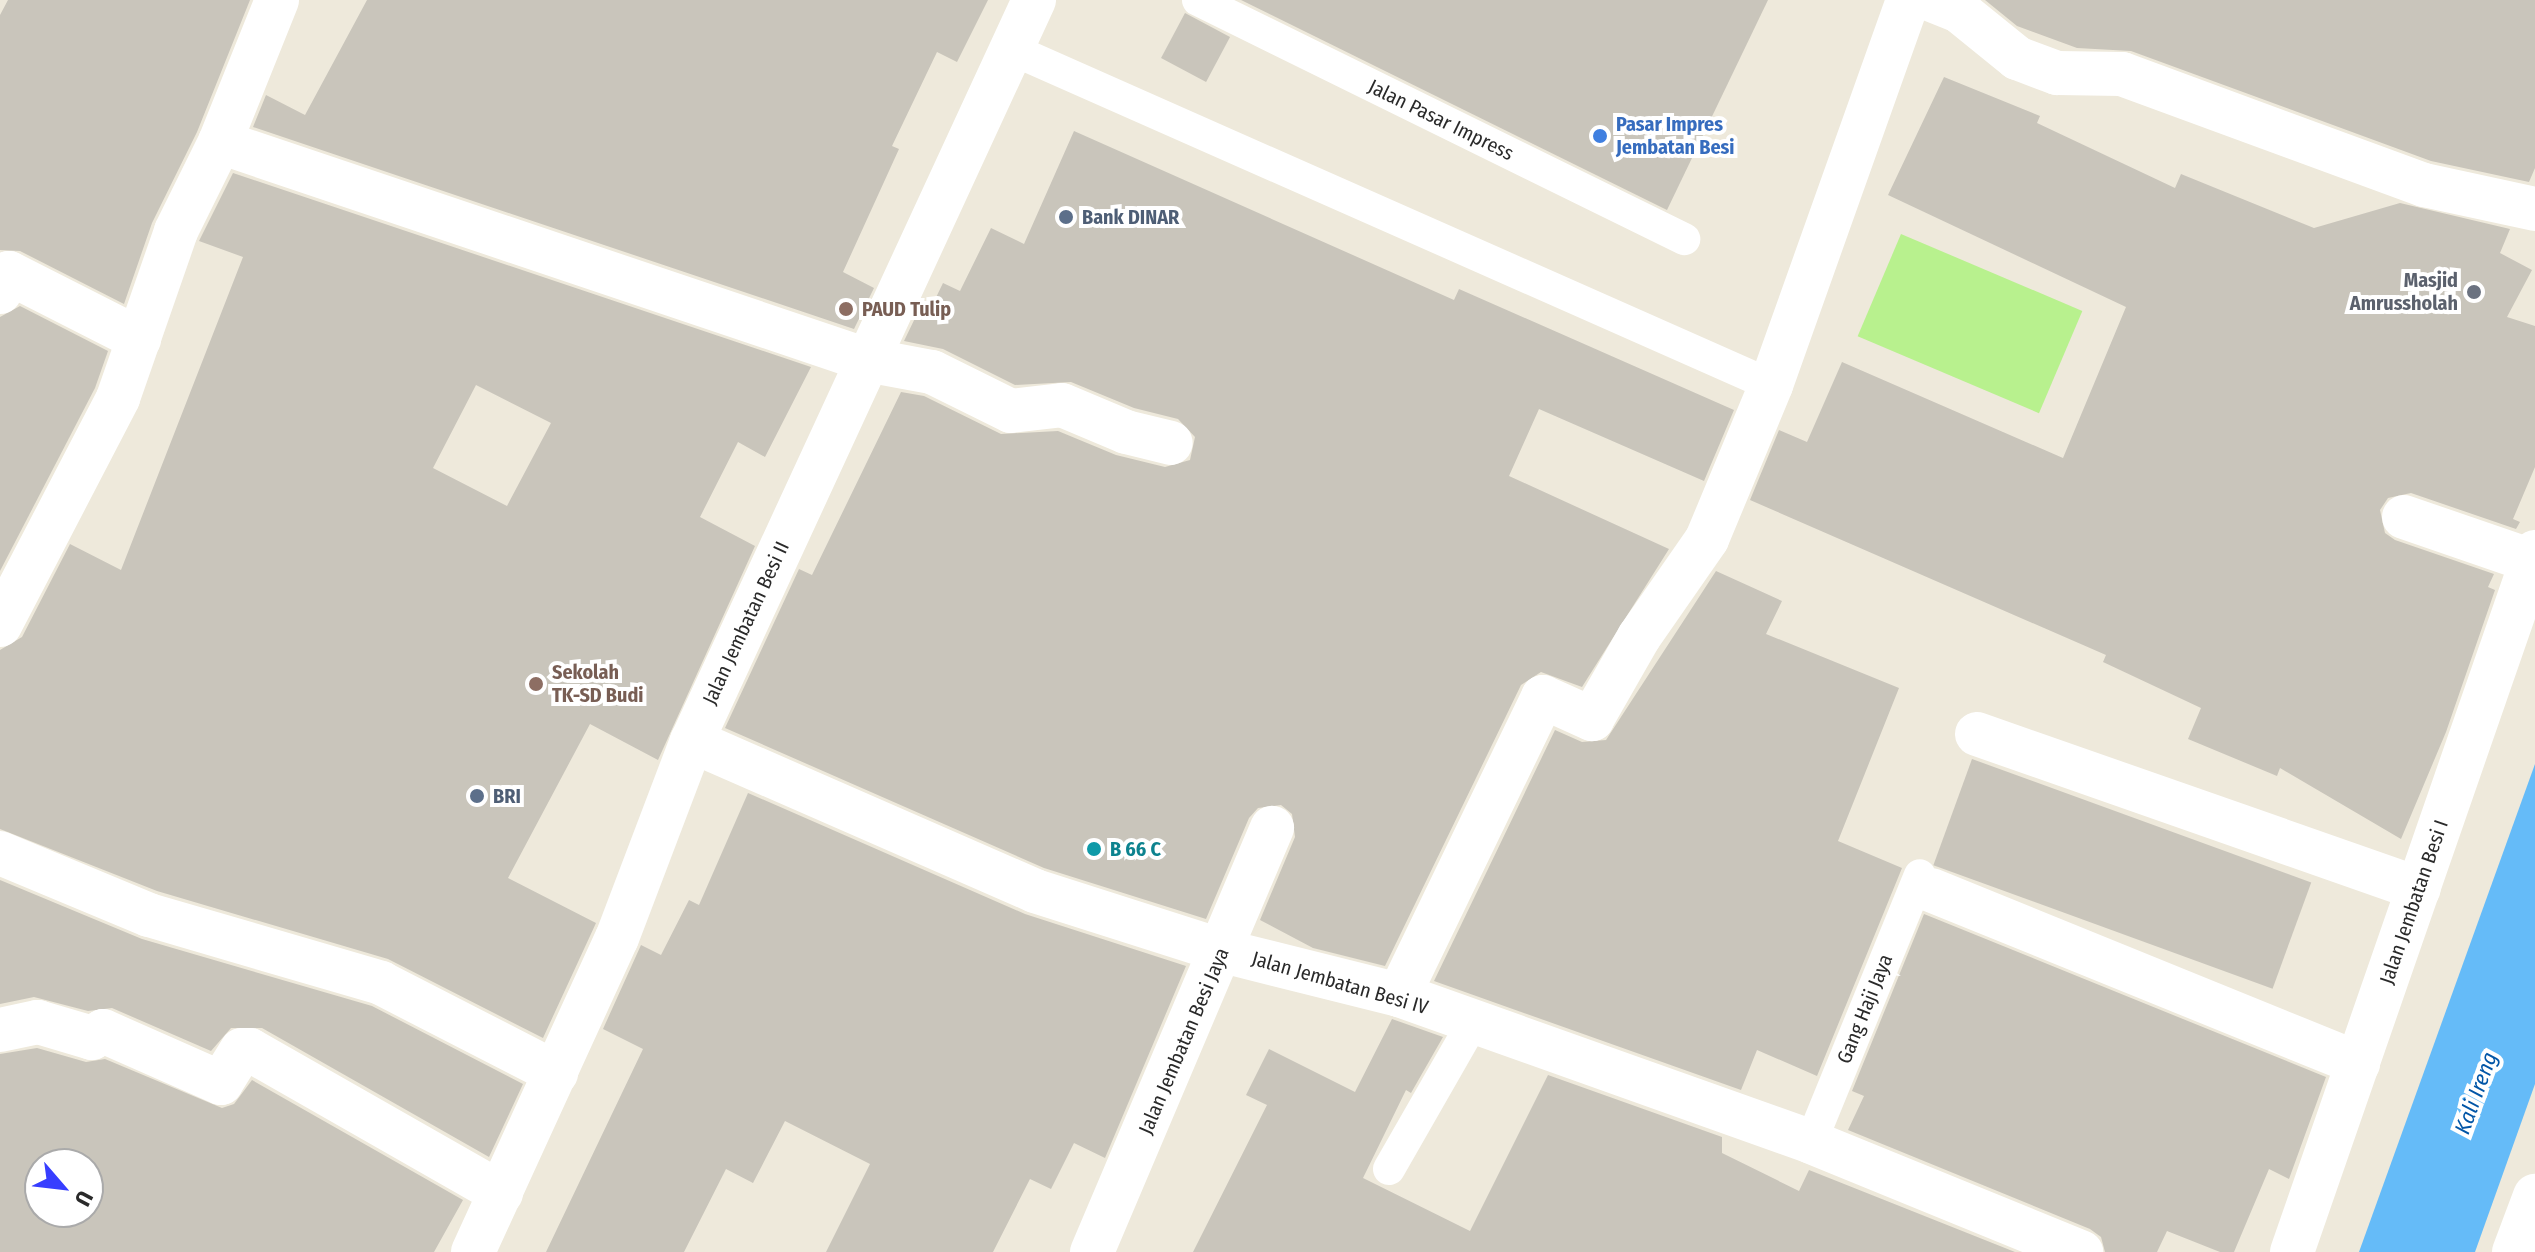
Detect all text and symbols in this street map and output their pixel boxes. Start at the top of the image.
street label: Jalan Pasar Impress [1364,74,1518,166]
place label: Pasar Impres Jembatan Besi [1616,112,1735,159]
marker: Pasar Impres Jembatan Besi [1591,127,1609,145]
place label: Bank DINAR [1082,205,1179,229]
marker: Bank DINAR [1057,208,1075,226]
place label: Masjid Amrussholah [2350,268,2458,315]
marker: Masjid Amrussholah [2465,283,2483,301]
place label: PAUD Tulip [862,297,951,321]
marker: PAUD Tulip [837,300,855,318]
street label: Jalan Jembatan Besi II [698,538,794,708]
place label: Sekolah TK-SD Budi [552,660,643,707]
marker: Sekolah TK-SD Budi [527,675,545,693]
place label: BRI [493,784,521,808]
marker: BRI [468,787,486,805]
street label: Jalan Jembatan Besi I [2375,817,2453,987]
place label: B 66 C [1110,837,1161,861]
marker: B 66 C [1085,840,1103,858]
street label: Jalan Jembatan Besi Jaya [1134,944,1234,1138]
street label: Jalan Jembatan Besi IV [1249,946,1431,1020]
street label: Gang Haji Jaya [1832,951,1898,1067]
water label: Kali Ireng [2449,1048,2503,1138]
north arrow [24,1148,104,1228]
text: U [69,1187,99,1211]

